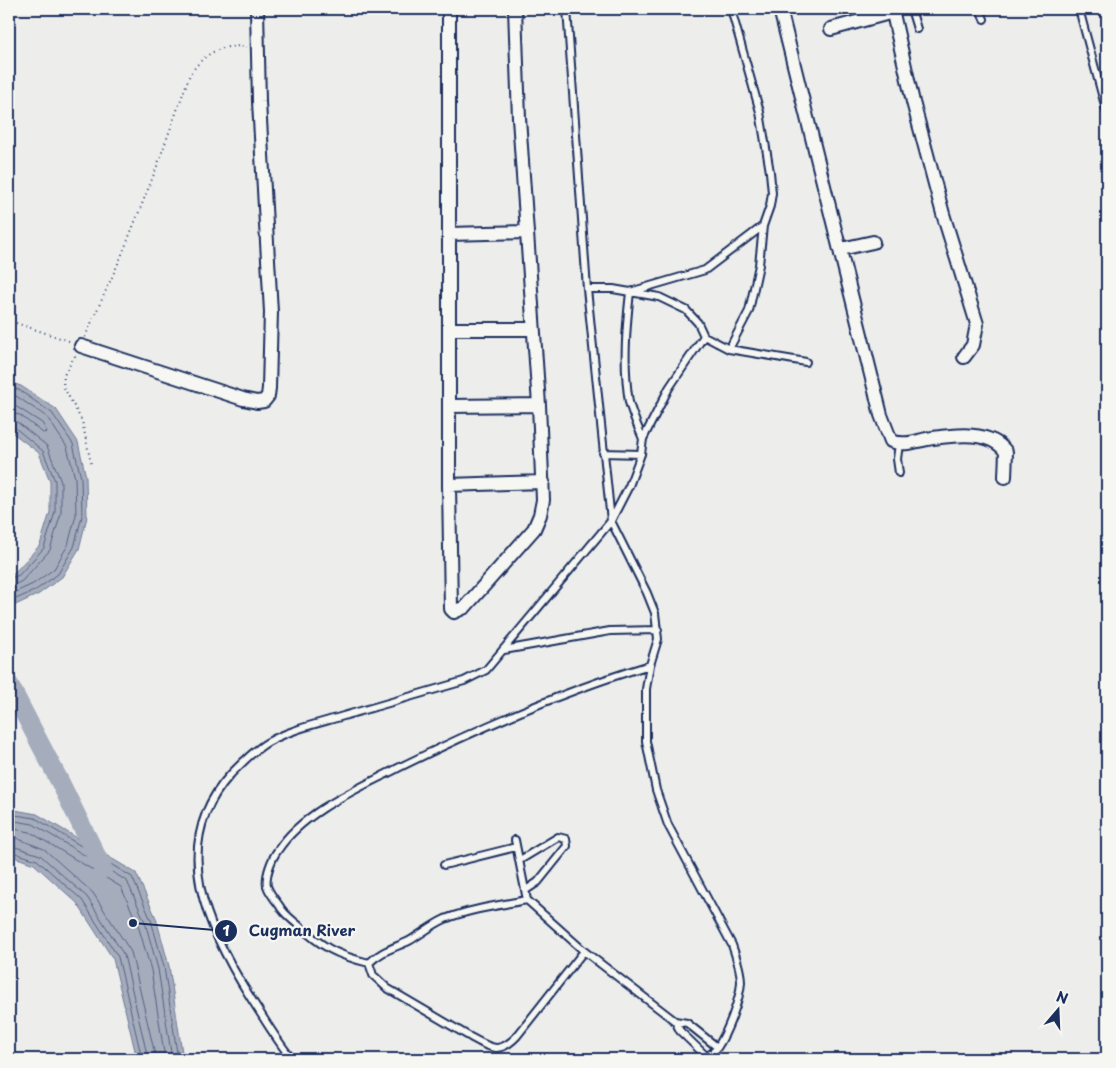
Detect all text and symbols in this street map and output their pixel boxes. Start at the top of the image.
callout: Cugman River [214,916,366,946]
text: 1 [222,918,230,941]
text: Cugman River [249,918,356,941]
north arrow [1034,986,1084,1036]
text: N [1054,986,1071,1009]

